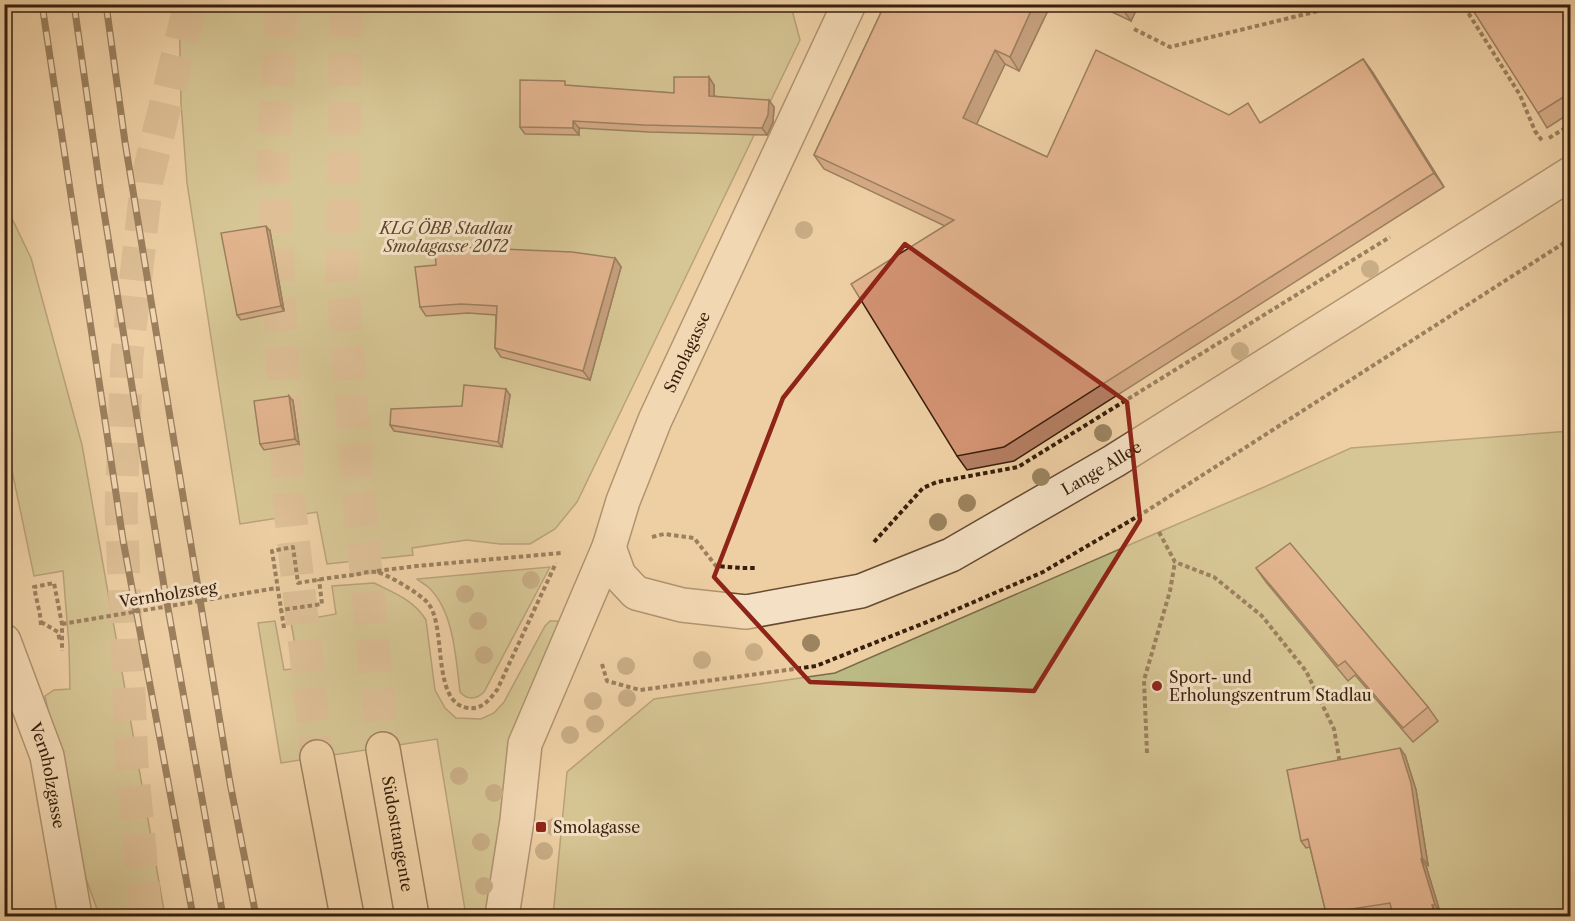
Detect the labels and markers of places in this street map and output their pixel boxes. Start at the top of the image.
place label: Sport- und Erholungszentrum Stadlau [1169,667,1372,705]
marker: Sport- und Erholungszentrum Stadlau [1150,679,1164,693]
place label: Smolagasse [553,817,640,837]
marker: Smolagasse [534,820,548,834]

